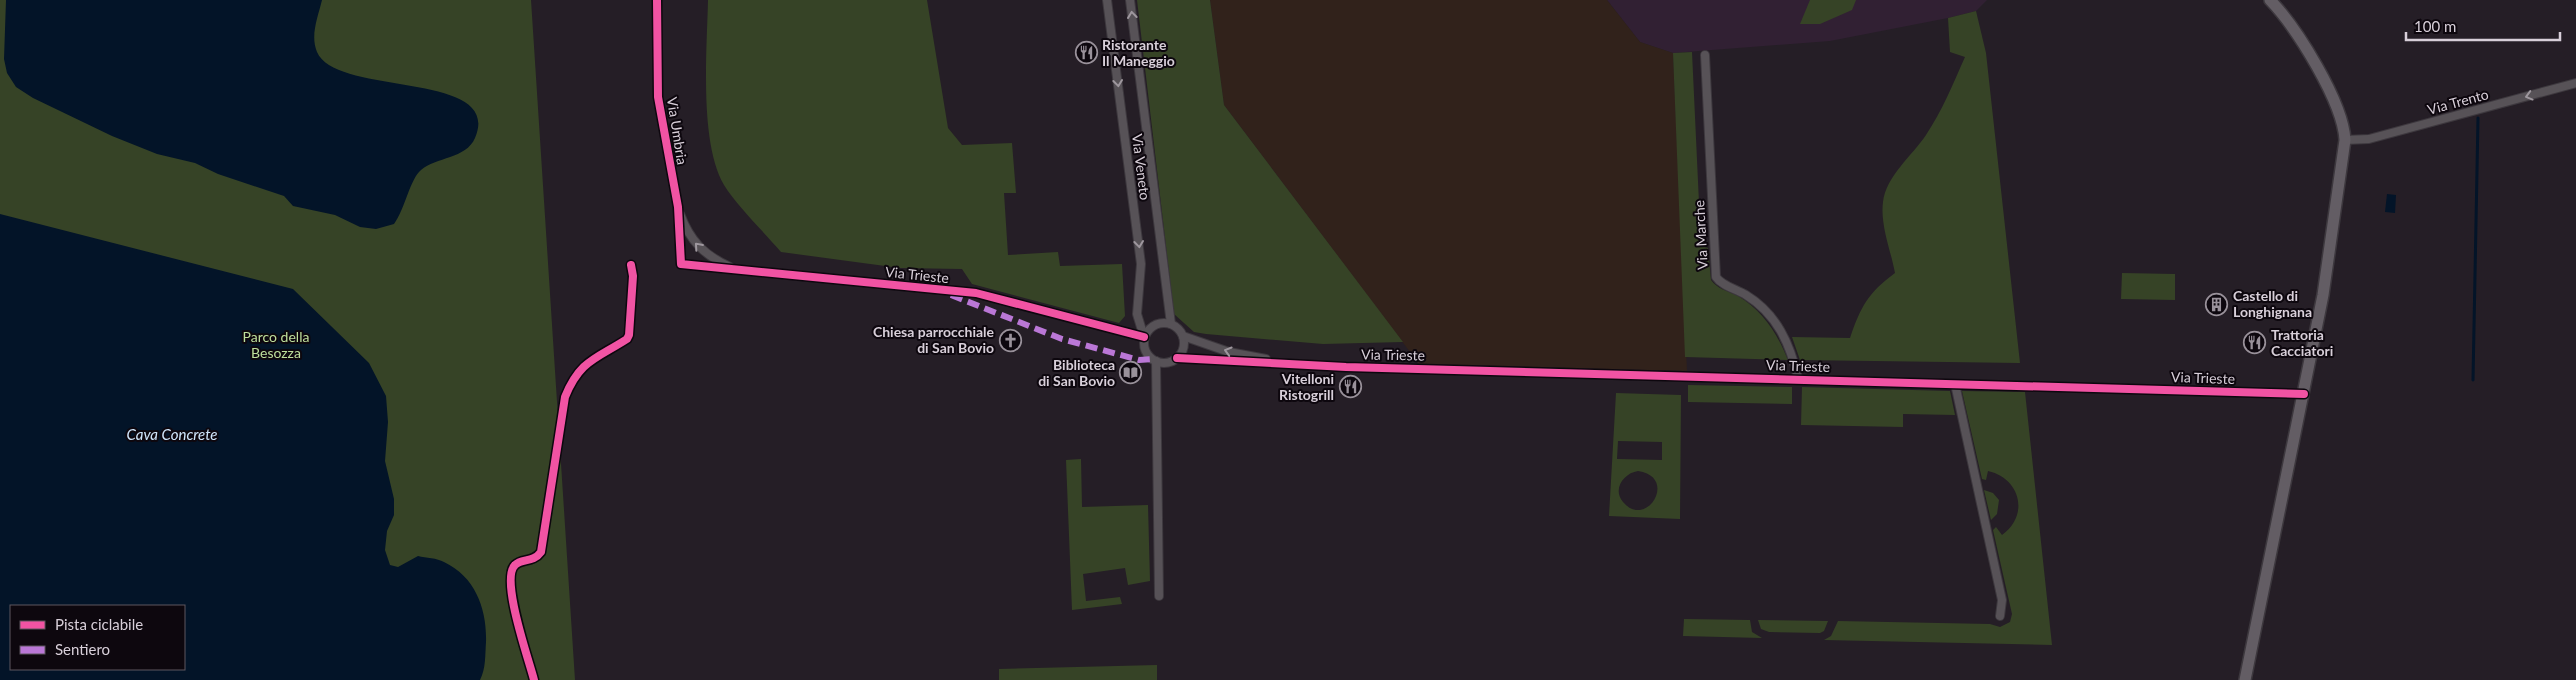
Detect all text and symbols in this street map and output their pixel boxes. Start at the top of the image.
scale bar [2406,10,2560,42]
one-way arrow [1127,11,1138,19]
text: 100 m [2414,17,2456,35]
place label: Ristorante Il Maneggio [1102,36,1175,69]
restaurant icon: Ristorante Il Maneggio [1074,41,1098,65]
one-way arrow [1112,79,1123,87]
street label: Via Trento [2425,85,2490,118]
one-way arrow [2525,90,2533,101]
street label: Via Umbria [664,96,691,166]
street label: Via Veneto [1129,133,1154,201]
street label: Via Marche [1690,200,1711,270]
one-way arrow [1133,241,1144,249]
one-way arrow [694,243,703,252]
street label: Via Trieste [884,263,950,286]
place label: Castello di Longhignana [2233,287,2312,320]
building icon: Castello di Longhignana [2205,292,2229,316]
place label: Chiesa parrocchiale di San Bovio [873,323,995,356]
place label: Trattoria Cacciatori [2271,326,2333,359]
park label: Parco della Besozza [243,328,309,361]
church icon: Chiesa parrocchiale di San Bovio [998,328,1022,352]
restaurant icon: Trattoria Cacciatori [2243,331,2267,355]
street label: Via Trieste [1361,345,1425,364]
one-way arrow [1224,346,1232,356]
place label: Biblioteca di San Bovio [1038,356,1115,389]
street label: Via Trieste [1766,356,1830,375]
library icon: Biblioteca di San Bovio [1119,361,1143,385]
street label: Via Trieste [2171,368,2235,387]
place label: Vitelloni Ristogrill [1279,370,1334,403]
restaurant icon: Vitelloni Ristogrill [1338,375,1362,399]
water label: Cava Concrete [126,425,218,443]
legend [10,605,185,670]
text: Pista ciclabile [55,615,143,633]
text: Sentiero [55,640,110,658]

